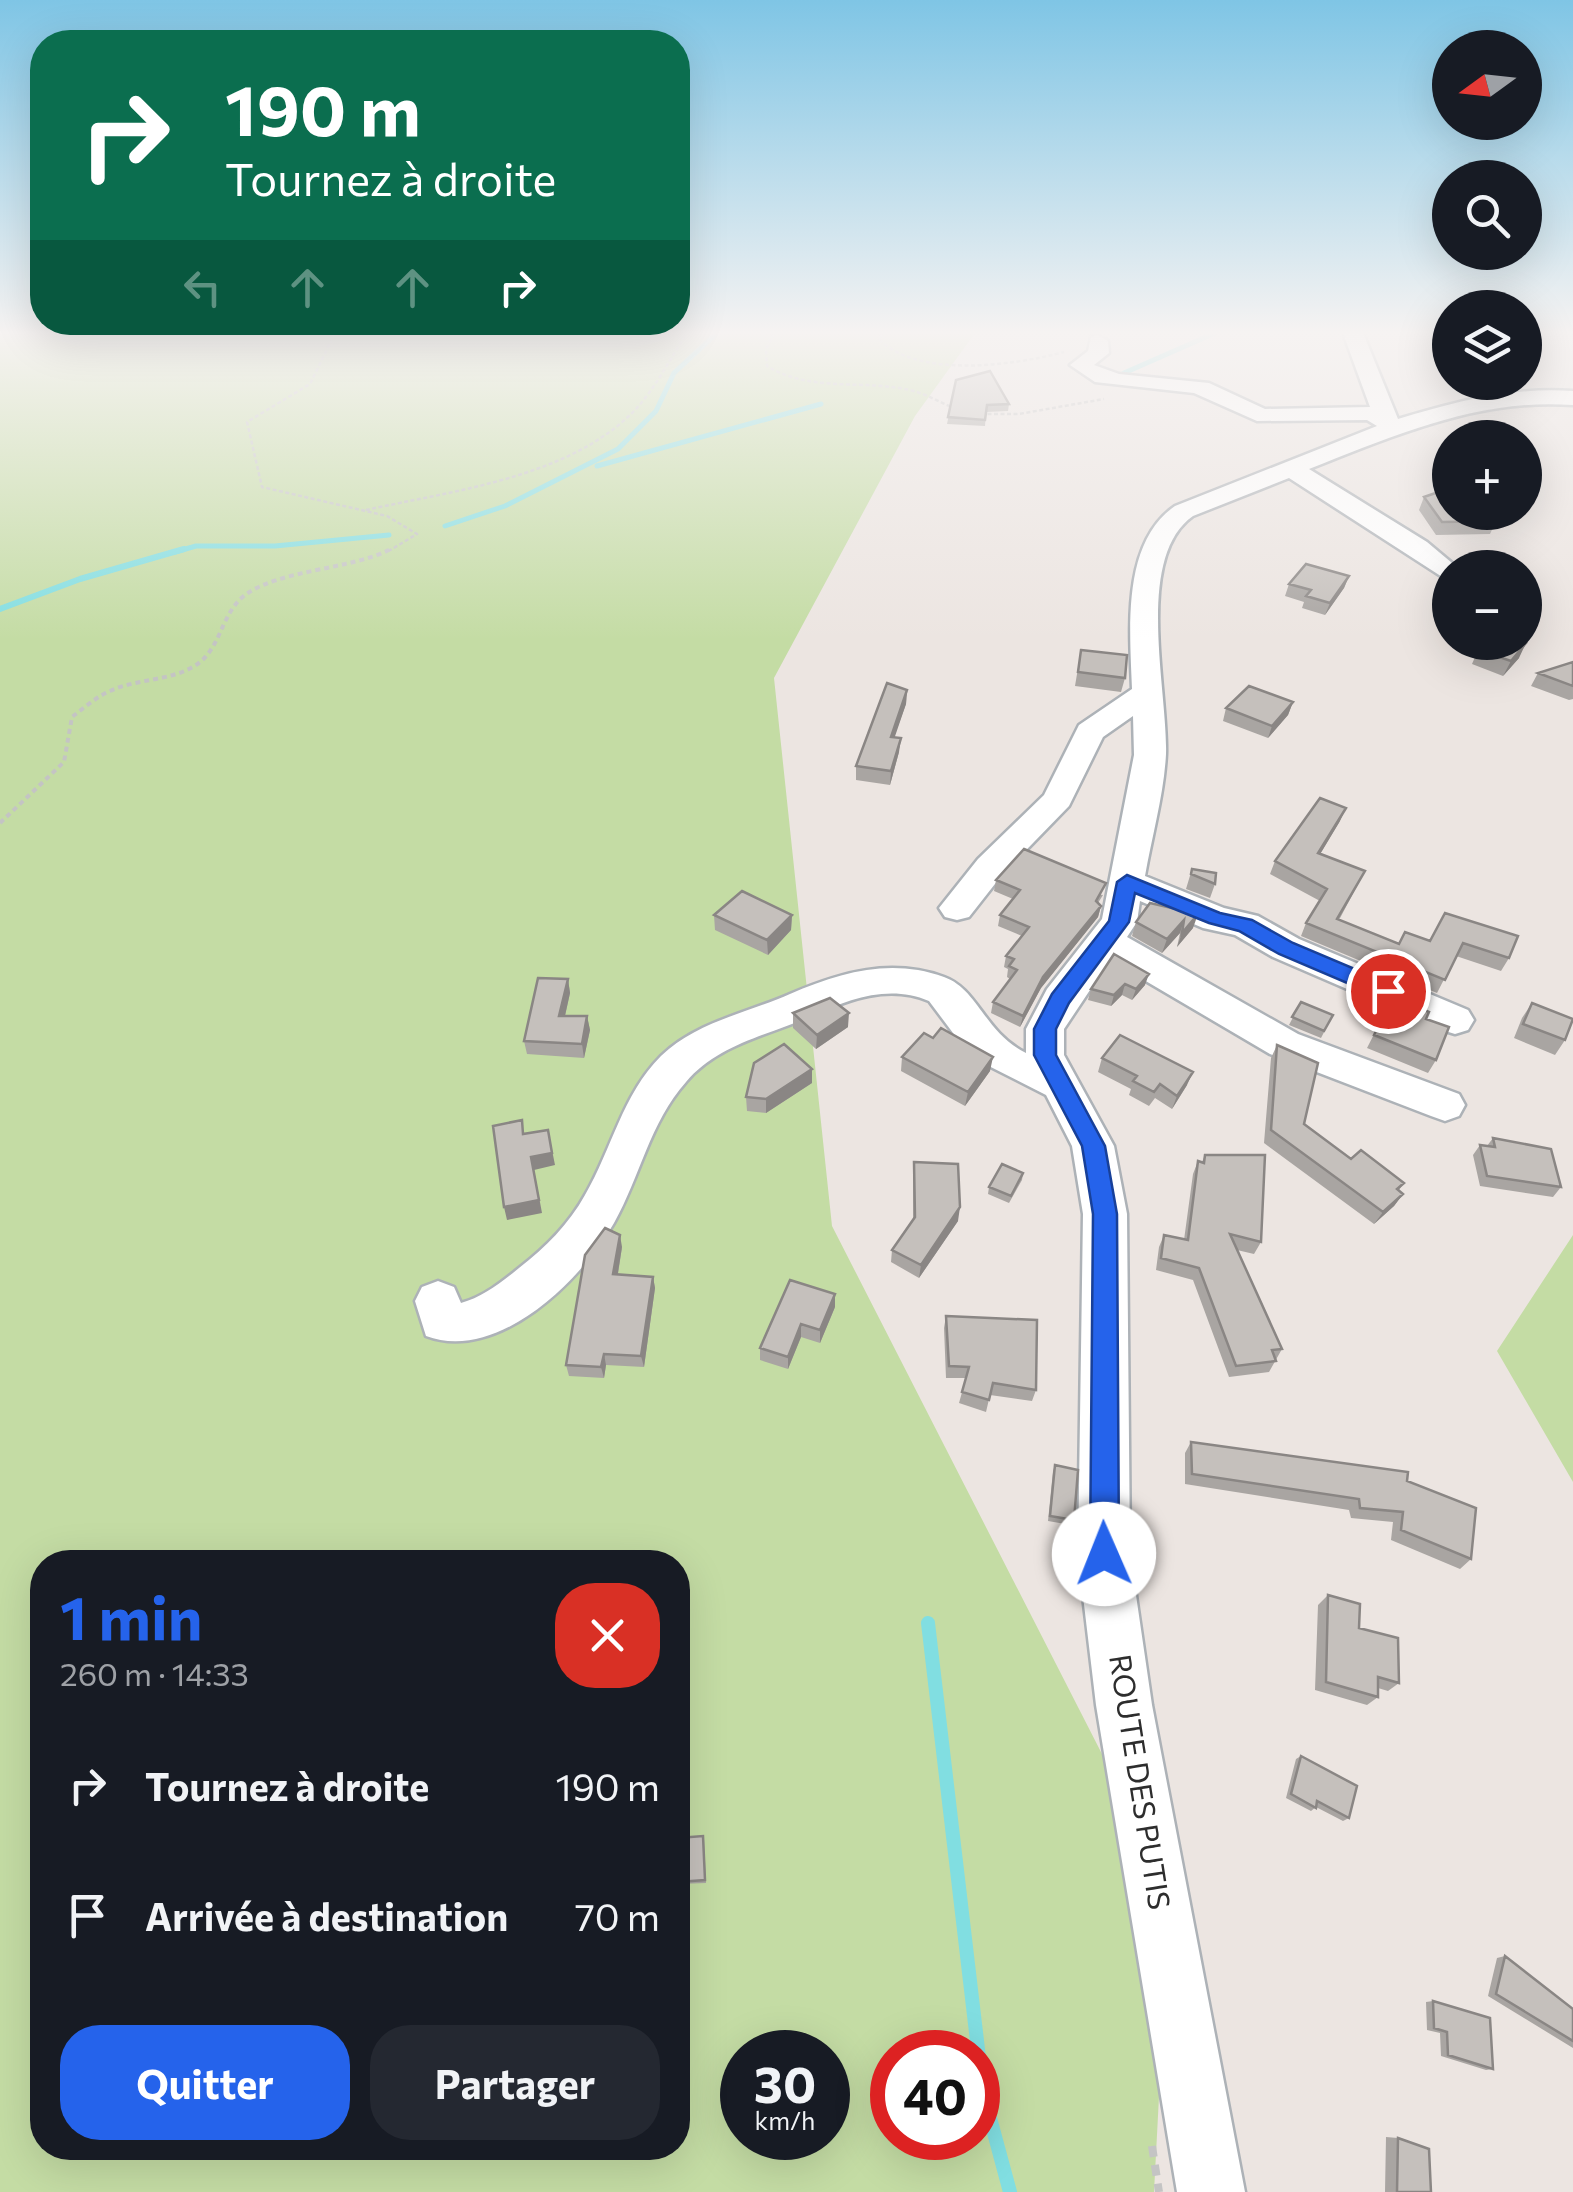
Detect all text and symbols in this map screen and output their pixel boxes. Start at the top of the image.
north arrow [1432,30,1542,140]
map controls [1432,30,1542,660]
text: 190 m [225,65,421,150]
icon: right [60,70,190,200]
text: Tournez à droite [225,150,556,205]
button: search [1432,160,1542,270]
icon: left [175,260,230,315]
icon: ahead [280,260,335,315]
icon: ahead [385,260,440,315]
icon: right [490,260,545,315]
button: layers [1432,290,1542,400]
button: + [1432,420,1542,530]
button: − [1432,550,1542,660]
pin [1346,949,1431,1034]
icon: arrive [1361,964,1416,1019]
position arrow [1052,1502,1156,1606]
text: 1 min [60,1579,202,1652]
button: close [555,1583,660,1688]
street label: ROUTE DES PUTIS [1103,1651,1180,1912]
text: 260 m · 14:33 [60,1653,249,1693]
icon: right [60,1758,115,1813]
text: Tournez à droite [145,1762,429,1809]
text: 190 m [555,1762,660,1809]
icon: arrive [60,1888,115,1943]
text: Arrivée à destination [145,1892,508,1939]
text: 70 m [575,1892,660,1939]
button: Quitter [60,2025,350,2140]
button: Partager [370,2025,660,2140]
speed limit sign: 40 [870,2030,1000,2160]
text: 30 [754,2052,816,2113]
text: km/h [755,2105,815,2135]

